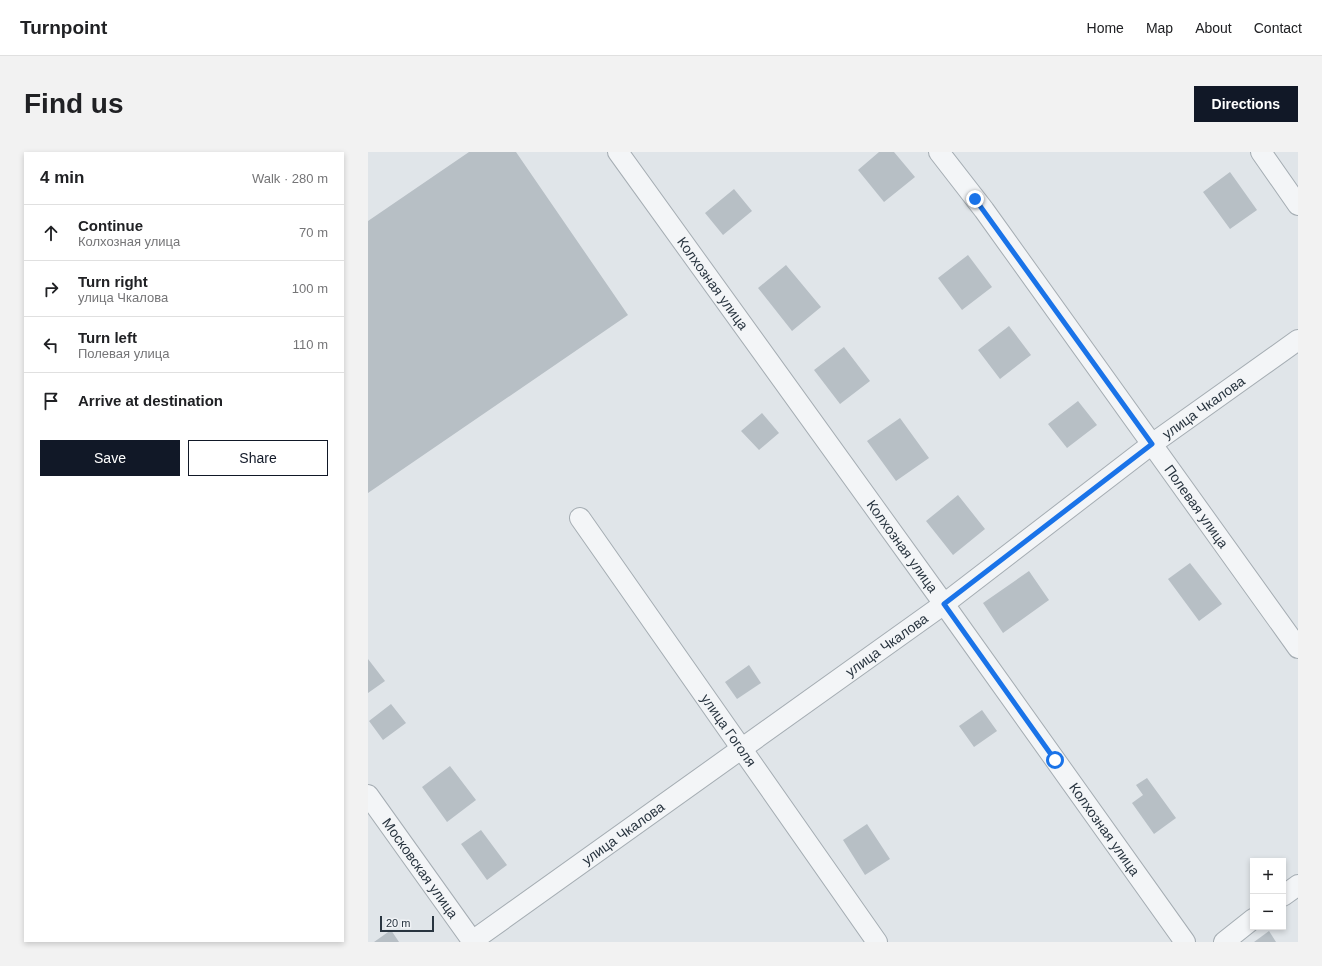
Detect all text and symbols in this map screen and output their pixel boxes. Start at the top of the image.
text: Turnpoint [20,17,107,38]
text: Home [1087,20,1124,36]
text: Map [1146,20,1173,36]
text: About [1195,20,1232,36]
text: Contact [1254,20,1302,36]
button: Directions [1194,86,1298,122]
text: Find us [24,88,124,119]
text: 4 min [40,168,84,187]
text: Walk · 280 m [252,171,328,186]
route end [966,190,984,208]
text: Continue [78,217,143,234]
icon: ahead [40,222,62,244]
text: 70 m [299,225,328,240]
text: Колхозная улица [78,234,180,249]
street label: Колхозная улица [674,234,752,333]
text: Turn right [78,273,148,290]
icon: right [40,278,62,300]
text: 100 m [292,281,328,296]
text: улица Чкалова [78,290,168,305]
text: Turn left [78,329,137,346]
icon: left [40,334,62,356]
text: 110 m [293,337,328,352]
text: Полевая улица [78,346,169,361]
street label: улица Чкалова [1159,372,1248,442]
icon: arrive [40,390,62,412]
text: Arrive at destination [78,392,223,409]
button: Save [40,440,180,476]
button: Share [188,440,328,476]
street label: Полевая улица [1161,462,1232,551]
street label: Колхозная улица [864,497,941,596]
street label: улица Чкалова [843,610,931,680]
street label: улица Гоголя [698,691,760,770]
route start [1046,751,1064,769]
street label: Колхозная улица [1066,780,1143,879]
street label: улица Чкалова [579,798,668,868]
street label: Московская улица [379,815,462,922]
map controls [1250,858,1286,930]
button: + [1250,858,1286,894]
button: − [1250,894,1286,930]
scale bar [380,914,434,933]
text: 20 m [386,917,410,929]

